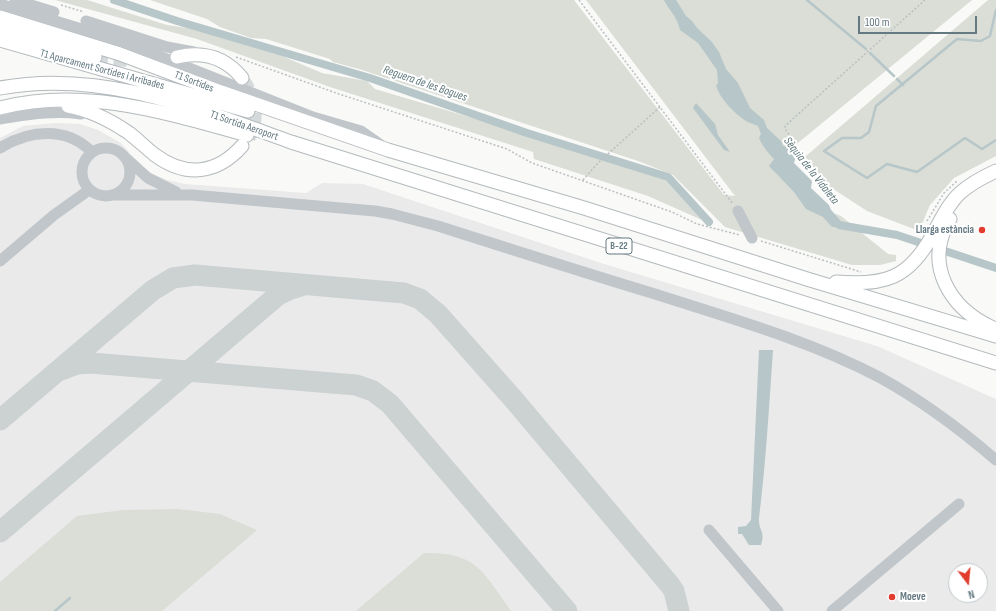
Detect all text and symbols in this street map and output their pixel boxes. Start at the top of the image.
scale bar [860,8,979,34]
text: 100 m [865,15,890,30]
street label: T1 Aparcament Sortides i Arribades [38,47,166,93]
water label: Reguera de les Bogues [381,63,469,105]
street label: T1 Sortides [172,68,216,96]
street label: T1 Sortida Aeroport [208,108,280,144]
water label: Sèquia de la Vidaleta [780,135,842,207]
place label: Llarga estància [916,223,974,237]
marker: Llarga estància [977,225,987,235]
road number: B-22 [606,238,632,254]
north arrow [948,563,988,603]
text: N [967,587,976,601]
place label: Moeve [900,590,926,604]
marker: Moeve [887,592,897,602]

